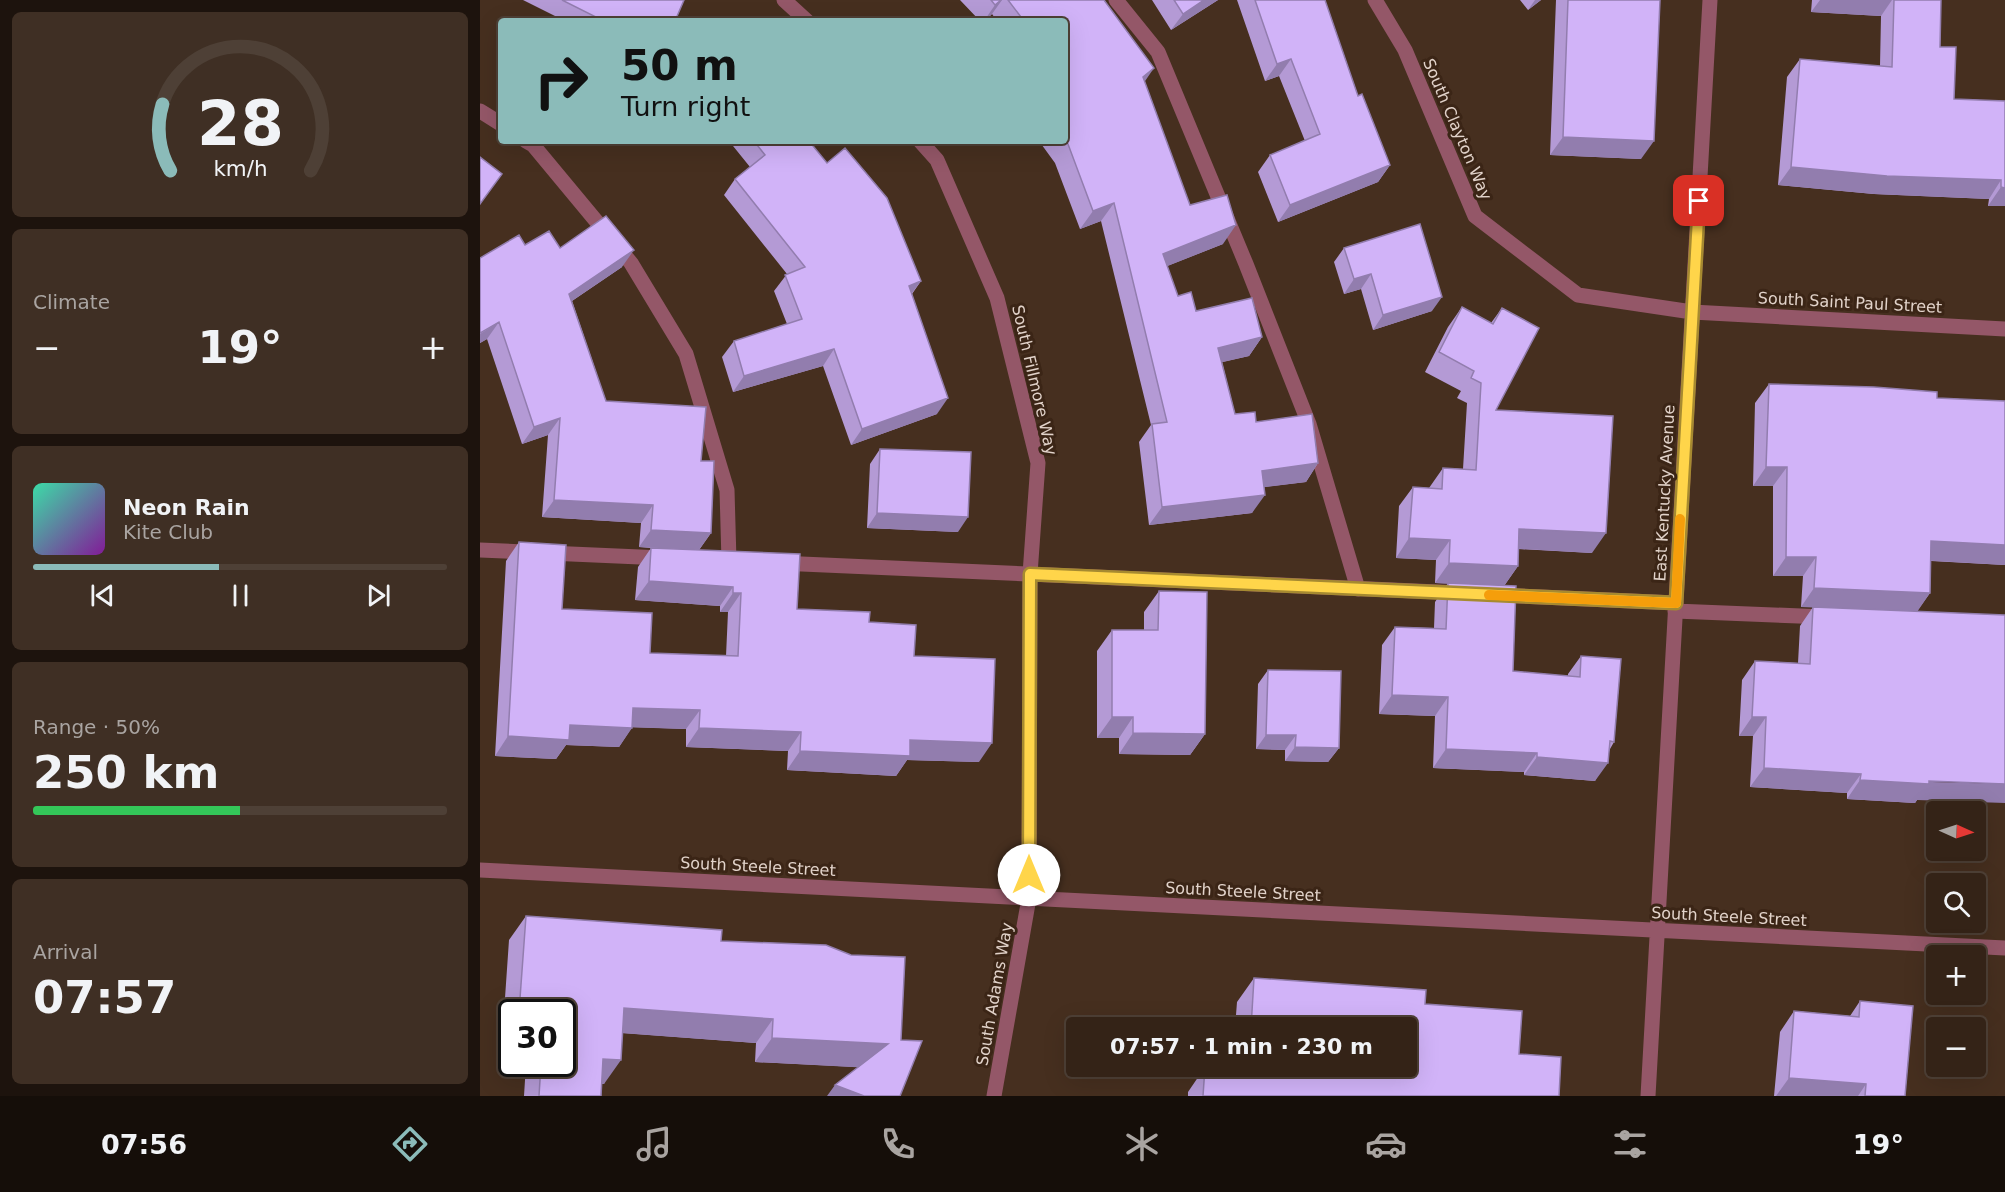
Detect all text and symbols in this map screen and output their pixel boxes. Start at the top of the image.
text: 50 m [621,41,738,90]
icon: right [522,42,600,120]
street label: South Clayton Way [1419,56,1496,203]
text: 28 [197,88,283,161]
text: Turn right [621,91,750,122]
text: km/h [213,157,267,182]
pin [1673,175,1724,226]
icon: arrive [1682,184,1715,217]
street label: South Saint Paul Street [1757,288,1943,317]
text: Climate [33,290,110,314]
street label: South Fillmore Way [1008,303,1061,457]
text: 19° [197,321,283,374]
text: − [33,328,61,367]
text: + [419,328,447,367]
street label: East Kentucky Avenue [1650,404,1679,582]
text: Neon Rain [123,495,250,520]
text: Kite Club [123,520,213,544]
icon: previous [86,579,119,612]
icon: pause [224,579,257,612]
icon: next [362,579,395,612]
text: Range · 50% [33,715,160,739]
text: 250 km [33,746,219,799]
north arrow [1926,801,1986,861]
map controls [1926,801,1986,1077]
position arrow [997,843,1061,907]
street label: South Steele Street [680,853,836,880]
button: search [1926,873,1986,933]
street label: South Steele Street [1165,878,1321,905]
street label: South Steele Street [1651,903,1807,930]
street label: South Adams Way [973,921,1016,1067]
text: Arrival [33,940,98,964]
button: + [1926,945,1986,1005]
text: 07:57 [33,971,176,1024]
speed limit sign: 30 [498,999,576,1077]
button: − [1926,1017,1986,1077]
text: 07:57 · 1 min · 230 m [1110,1034,1373,1059]
icon: directions [389,1123,431,1165]
icon: music [633,1123,675,1165]
icon: phone [877,1123,919,1165]
icon: climate [1121,1123,1163,1165]
icon: car [1365,1123,1407,1165]
icon: filters [1609,1123,1651,1165]
text: 07:56 [101,1129,187,1160]
text: 19° [1853,1129,1904,1160]

